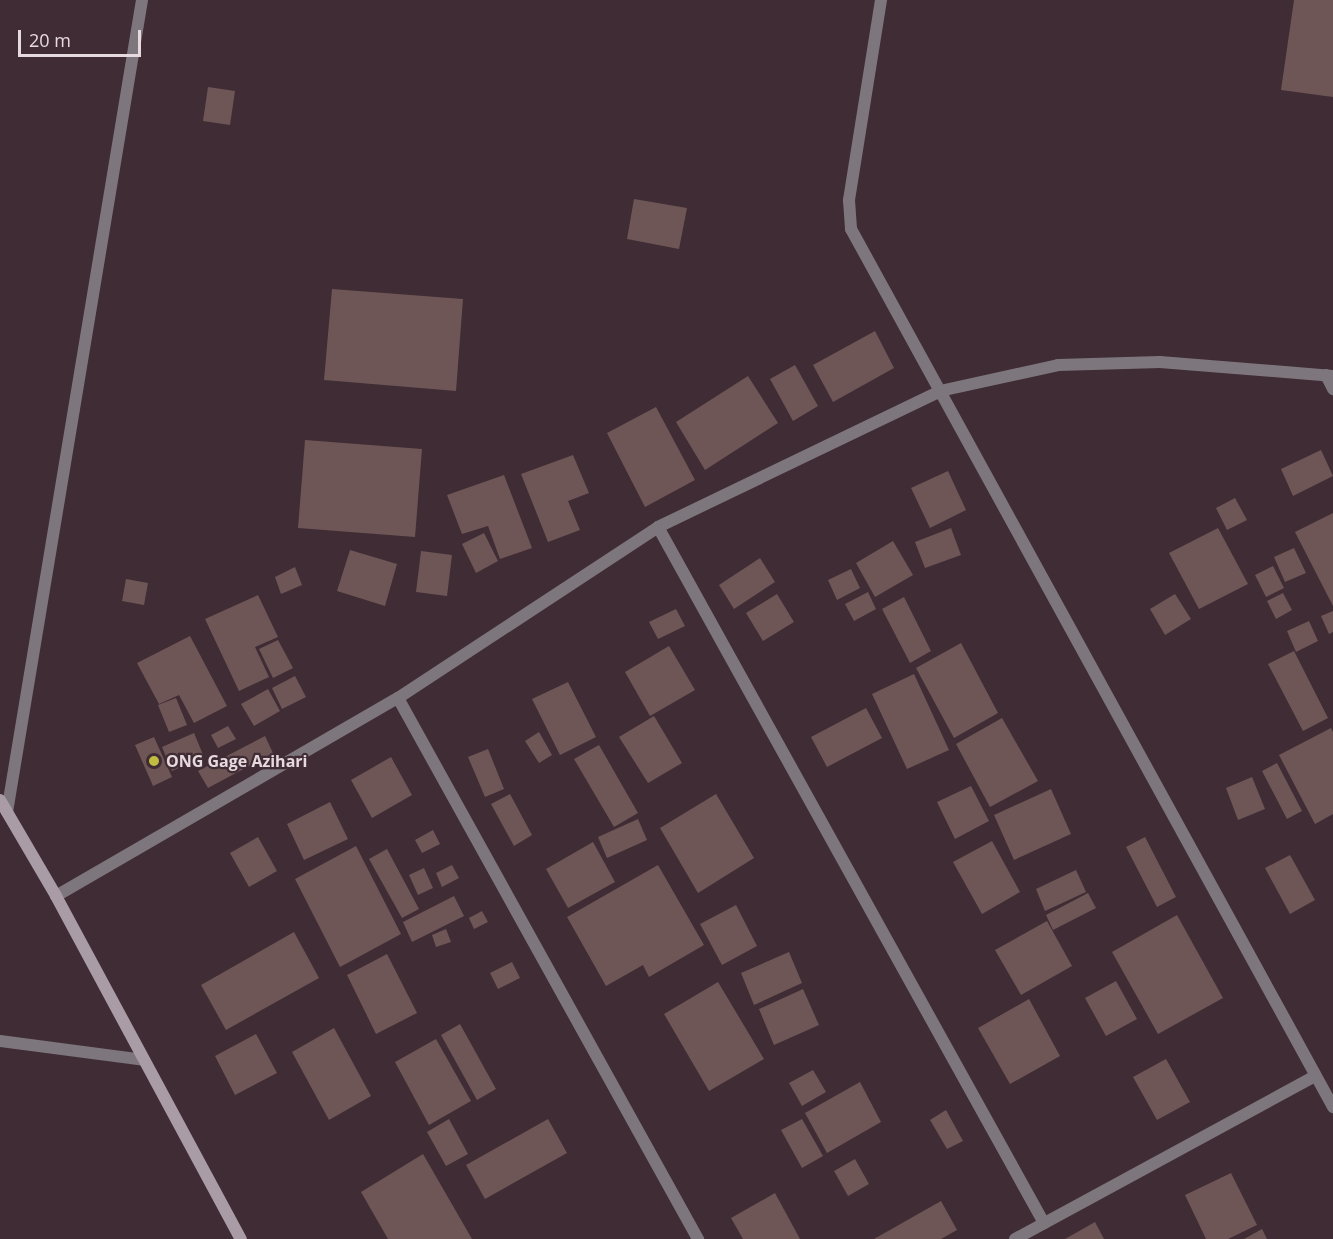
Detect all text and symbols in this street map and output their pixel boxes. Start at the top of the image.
scale bar [21,18,144,56]
text: 20 m [29,28,71,52]
place label: ONG Gage Azihari [166,751,307,771]
marker: ONG Gage Azihari [147,754,161,768]

